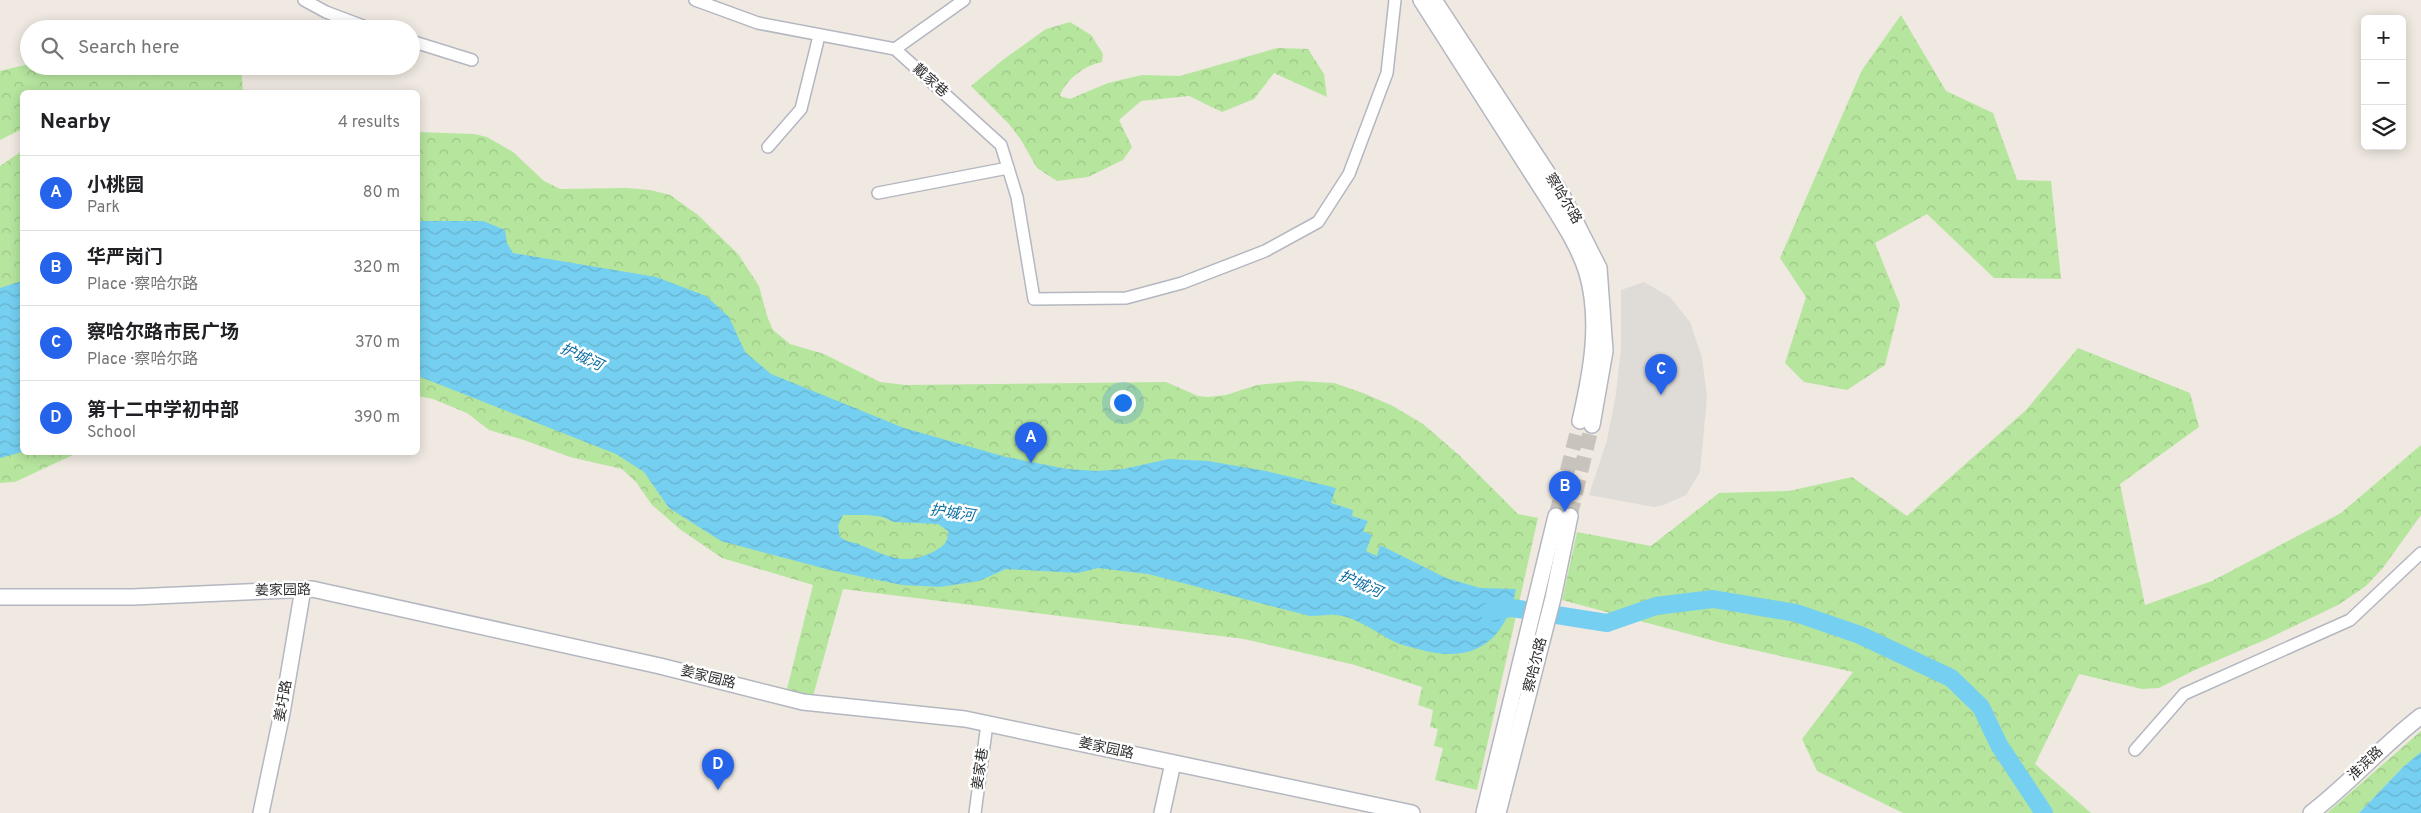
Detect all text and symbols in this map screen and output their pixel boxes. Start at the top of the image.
map controls [2361,15,2406,150]
button: + [2361,15,2406,60]
search box [20,20,420,75]
icon: search [38,34,66,62]
text: Search here [78,36,180,60]
street label: 戴家巷 [909,60,952,101]
button: − [2361,60,2406,105]
button: layers [2361,105,2406,150]
text: Nearby [40,109,111,136]
text: 4 results [338,113,400,133]
street label: 察哈尔路 [1541,170,1586,227]
text: 小桃园 [87,174,144,198]
text: A [50,183,62,203]
text: 80 m [363,183,400,203]
text: Park [87,198,120,218]
text: 华严岗门 [87,246,163,270]
text: B [50,258,62,278]
text: 320 m [353,258,400,278]
text: Place · 察哈尔路 [87,275,198,295]
text: 察哈尔路市民广场 [87,321,239,345]
text: C [51,333,61,353]
text: 370 m [355,333,400,353]
water label: 护城河 [557,340,608,377]
text: Place · 察哈尔路 [87,350,198,370]
pin: C [1645,354,1677,395]
your location [1110,390,1136,416]
text: 第十二中学初中部 [87,399,239,423]
text: D [50,408,62,428]
text: 390 m [354,408,400,428]
pin: A [1015,422,1047,463]
text: School [87,423,136,443]
pin: B [1549,471,1581,512]
water label: 护城河 [928,501,979,527]
water label: 护城河 [1336,567,1387,604]
street label: 姜家园路 [255,581,311,600]
street label: 察哈尔路 [1520,636,1551,694]
street label: 姜家园路 [679,662,737,693]
street label: 姜圩路 [272,679,296,723]
street label: 姜家园路 [1077,734,1135,763]
street label: 淮滨路 [2345,743,2387,785]
street label: 姜家巷 [969,747,992,791]
pin: D [702,749,734,790]

